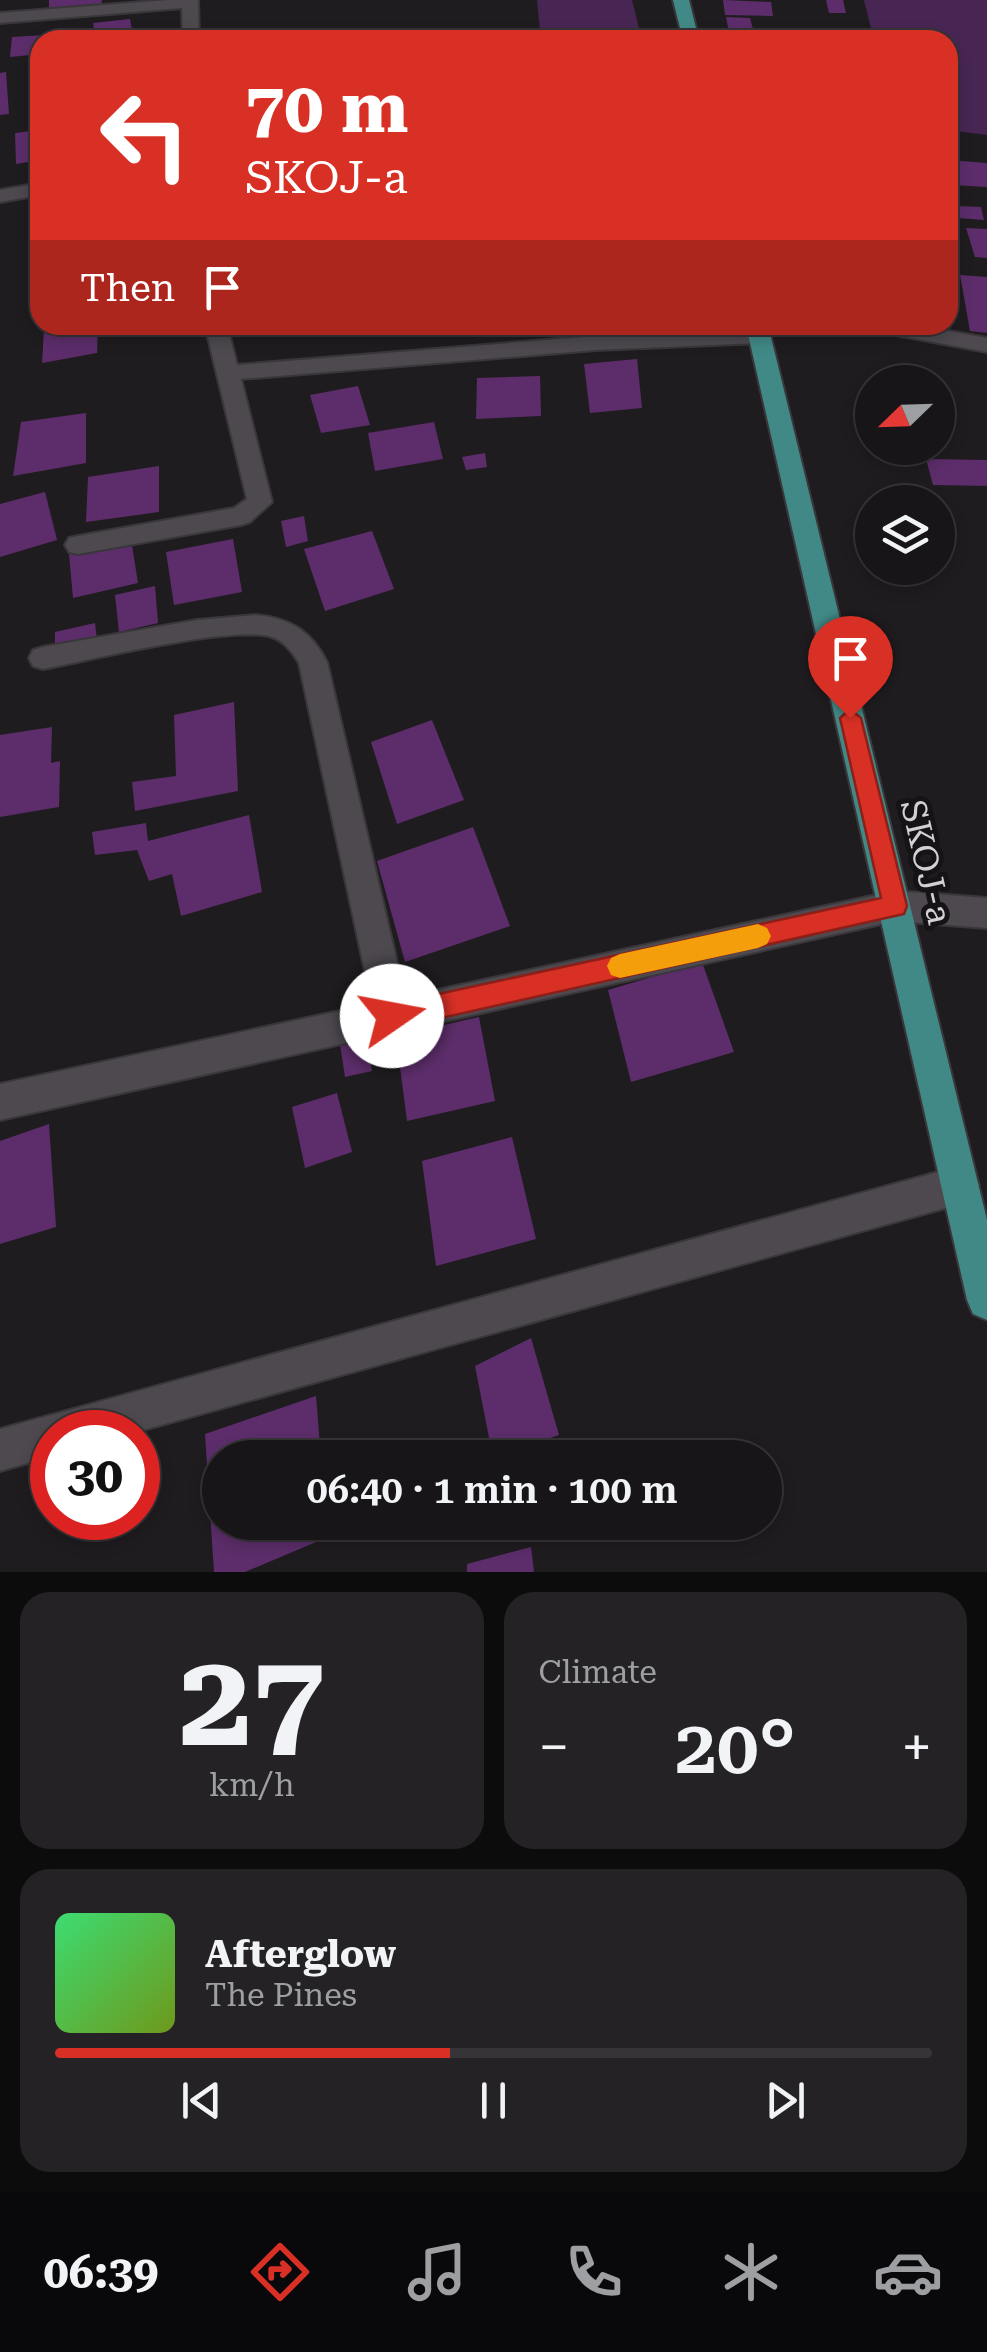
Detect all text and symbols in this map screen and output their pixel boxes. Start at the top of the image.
text: 70 m [245,67,409,149]
icon: left [80,70,210,200]
text: SKOJ-a [245,151,408,204]
icon: arrive [195,260,250,315]
text: Then [80,266,175,310]
north arrow [855,365,955,465]
map controls [855,365,955,585]
button: layers [855,485,955,585]
pin [808,616,893,719]
icon: arrive [823,631,878,686]
street label: SKOJ-a [892,796,960,928]
position arrow [340,964,444,1068]
speed limit sign: 30 [30,1410,160,1540]
text: 06:40 · 1 min · 100 m [307,1468,678,1512]
text: 27 [179,1624,325,1777]
text: Climate [539,1653,657,1691]
text: 20° [675,1703,796,1791]
text: − [539,1715,569,1779]
text: + [901,1715,932,1779]
text: km/h [209,1766,295,1804]
text: Afterglow [205,1932,396,1976]
text: The Pines [205,1976,357,2014]
icon: previous [174,2073,229,2128]
icon: pause [466,2073,521,2128]
icon: next [758,2073,813,2128]
icon: directions [245,2237,315,2307]
icon: music [402,2237,472,2307]
icon: phone [559,2237,629,2307]
icon: climate [716,2237,786,2307]
icon: car [873,2237,943,2307]
text: 06:39 [44,2246,158,2299]

